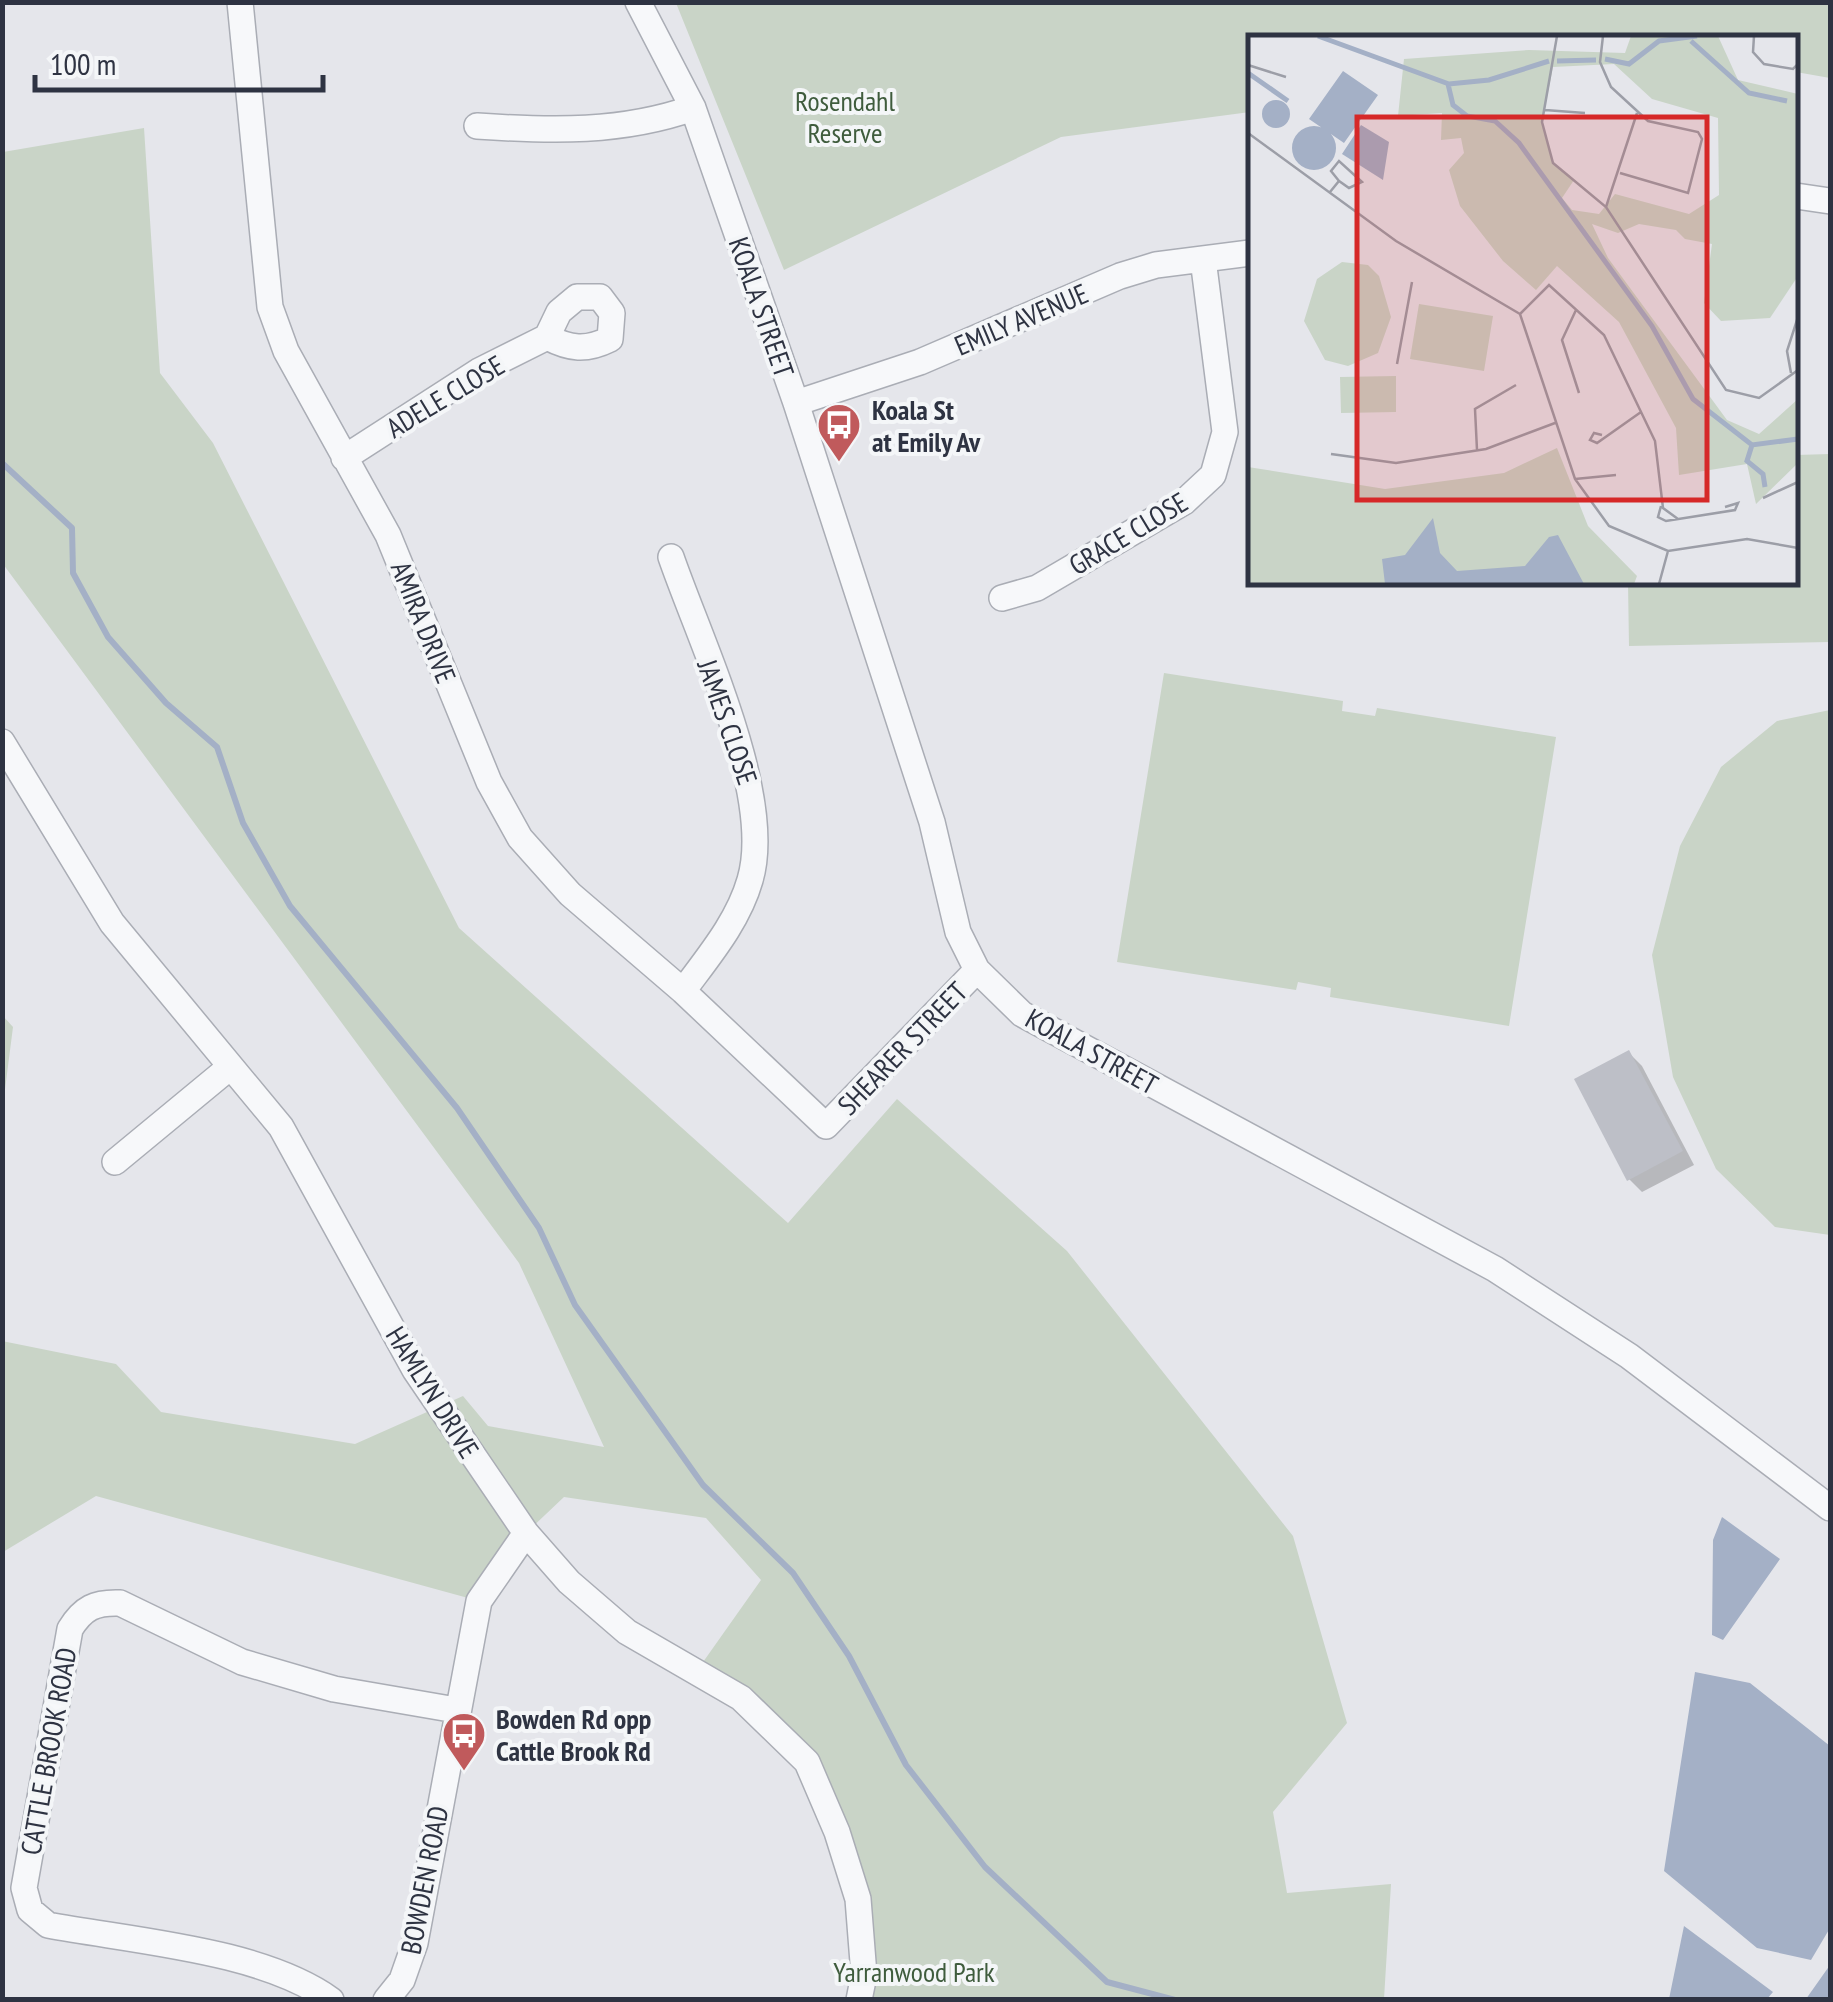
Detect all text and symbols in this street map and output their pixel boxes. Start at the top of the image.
scale bar [35,30,322,92]
inset map [1248,35,1798,585]
text: 100 m [50,44,116,83]
park label: Rosendahl Reserve [795,82,895,151]
street label: KOALA STREET [721,232,803,382]
street label: EMILY AVENUE [949,274,1093,364]
street label: ADELE CLOSE [379,346,511,446]
place label: Koala St at Emily Av [872,391,981,460]
bus stop icon: Koala St at Emily Av [816,402,862,463]
street label: GRACE CLOSE [1062,483,1194,583]
street label: AMIRA DRIVE [383,556,465,688]
street label: JAMES CLOSE [689,654,767,789]
street label: SHEARER STREET [829,973,975,1123]
street label: KOALA STREET [1019,999,1165,1103]
street label: HAMLYN DRIVE [378,1319,488,1465]
street label: CATTLE BROOK ROAD [12,1644,84,1858]
place label: Bowden Rd opp Cattle Brook Rd [496,1700,651,1769]
bus stop icon: Bowden Rd opp Cattle Brook Rd [441,1711,487,1772]
street label: BOWDEN ROAD [392,1803,456,1957]
park label: Yarranwood Park [833,1953,995,1990]

